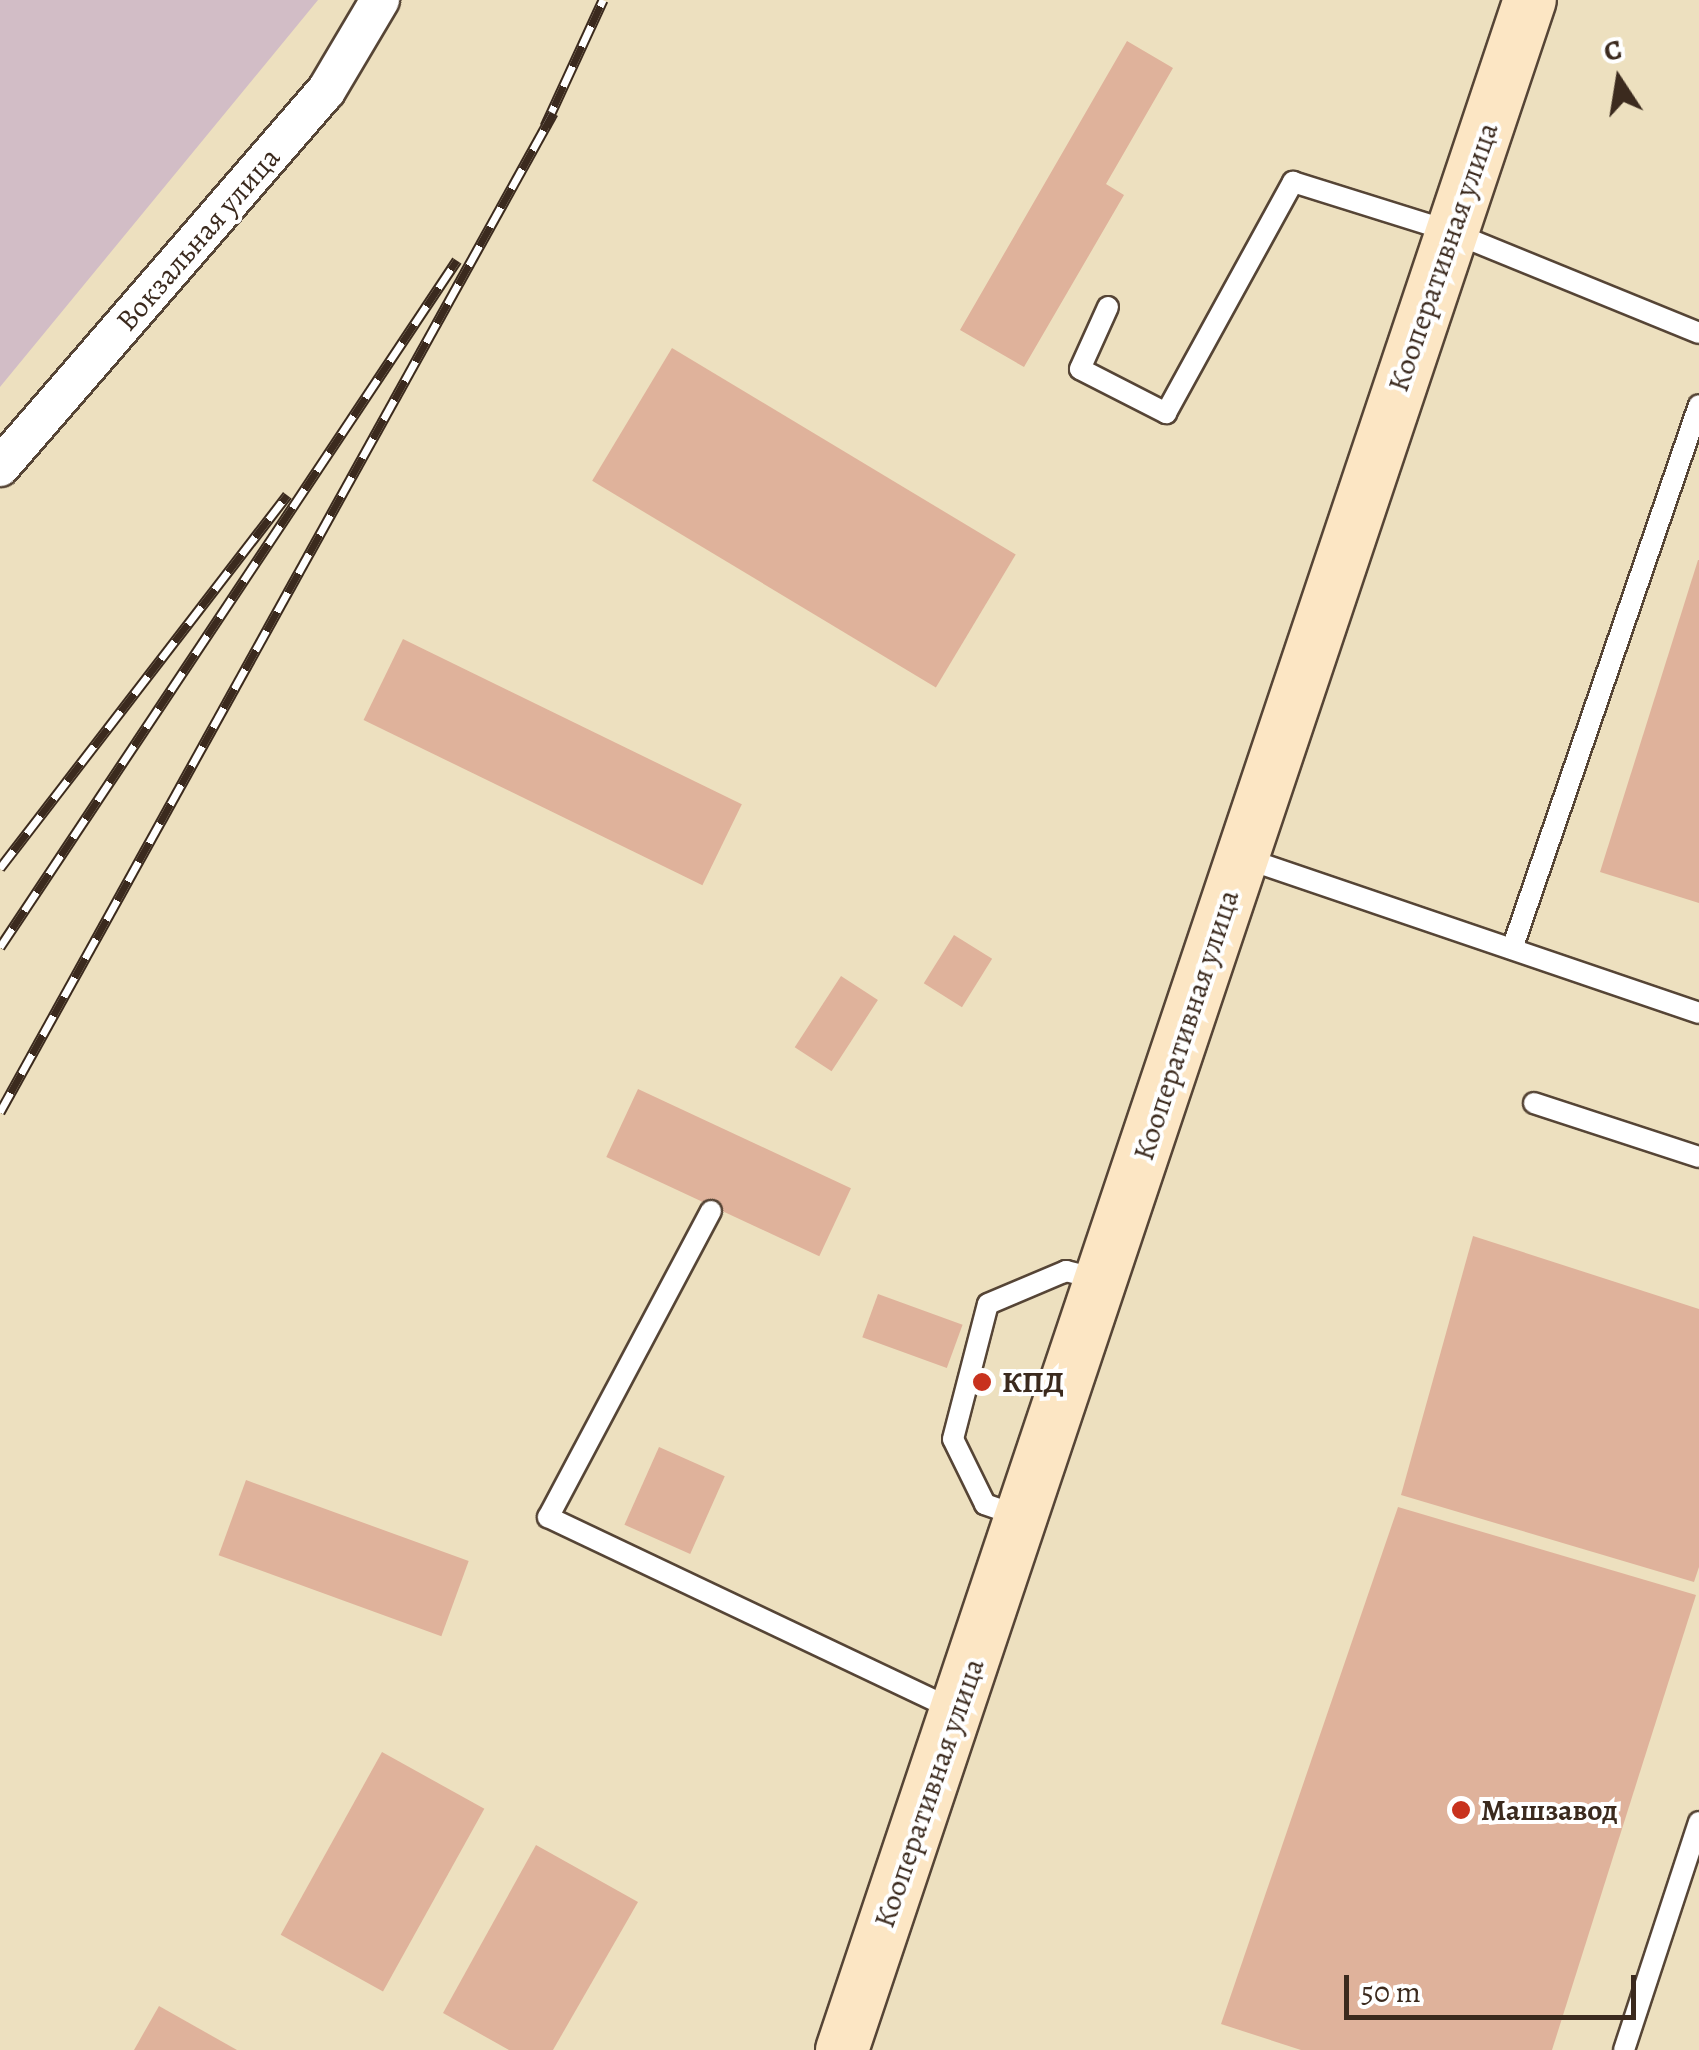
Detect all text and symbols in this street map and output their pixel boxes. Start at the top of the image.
north arrow [1569,30,1669,130]
text: С [1600,30,1625,71]
street label: Кооперативная улица [1380,118,1506,396]
street label: Вокзальная улица [109,140,287,338]
street label: Кооперативная улица [1125,885,1247,1165]
place label: КПД [1002,1364,1064,1400]
marker: КПД [971,1371,993,1393]
street label: Кооперативная улица [866,1654,992,1932]
place label: Машзавод [1481,1792,1618,1828]
marker: Машзавод [1450,1799,1472,1821]
scale bar [1349,1955,1642,2017]
text: 50 m [1361,1972,1421,2012]

